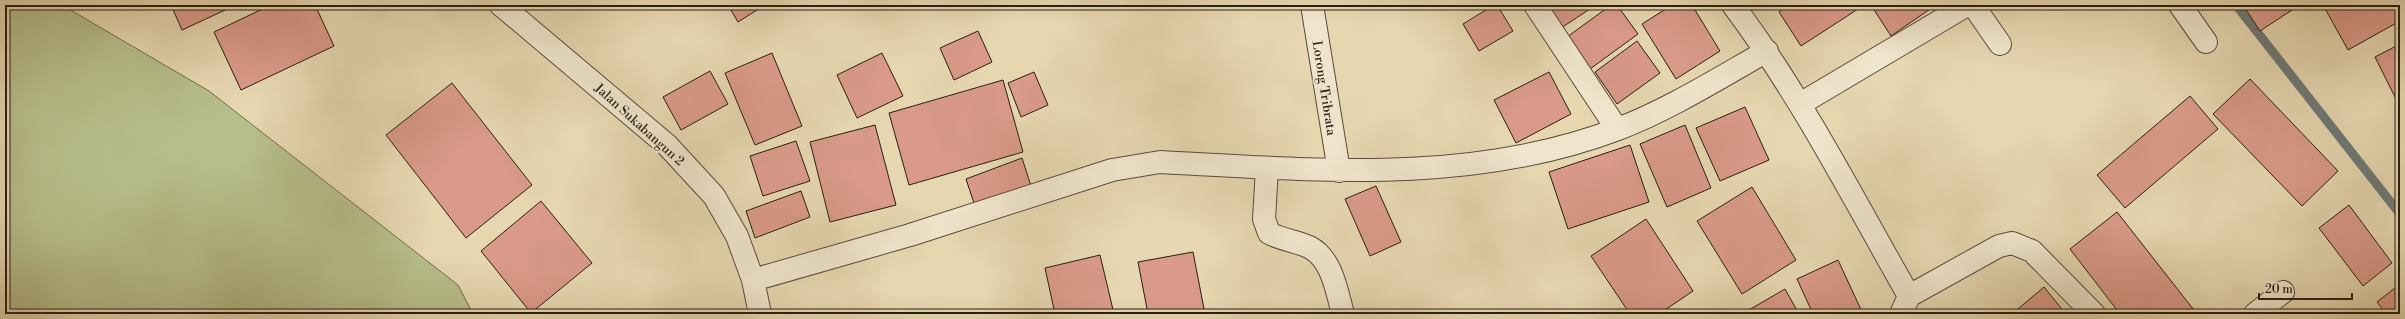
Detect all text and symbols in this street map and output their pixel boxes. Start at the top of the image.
street label: Lorong Tribrata [1309,40,1339,137]
street label: Jalan Sukabangun 2 [590,80,688,169]
scale bar [2259,275,2352,301]
text: 20 m [2265,282,2293,297]

